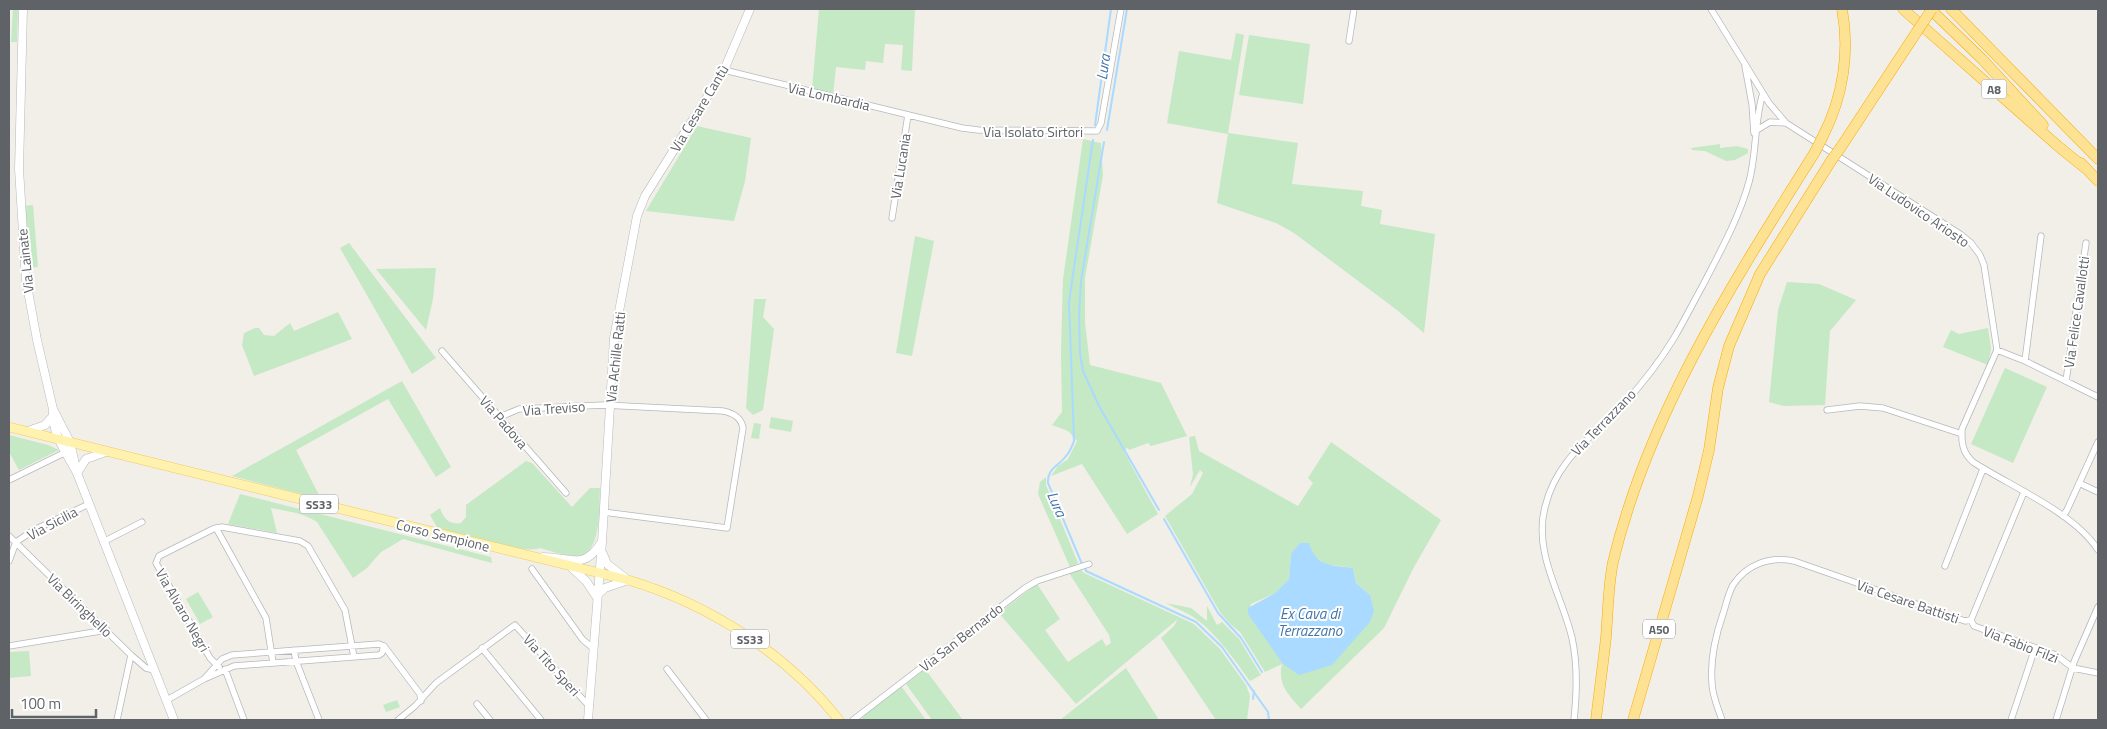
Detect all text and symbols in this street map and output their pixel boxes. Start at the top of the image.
water label: Lura [1090,51,1116,81]
street label: Via Cesare Cantù [665,60,733,156]
street label: Via Lombardia [786,76,872,116]
road number: A8 [1982,80,2006,98]
street label: Via Isolato Sirtori [983,121,1083,142]
street label: Via Lucania [884,132,916,200]
street label: Via Ludovico Ariosto [1864,168,1974,252]
street label: Via Lainate [11,228,39,294]
street label: Via Felice Cavallotti [2058,255,2094,369]
street label: Via Achille Ratti [600,310,630,404]
street label: Via Terrazzano [1566,384,1640,460]
street label: Via Padova [475,391,533,453]
street label: Via Treviso [522,395,586,421]
water label: Lura [1041,487,1073,522]
road number: SS33 [300,494,338,514]
street label: Via Sicilia [23,501,81,545]
street label: Corso Sempione [394,513,492,557]
street label: Via Alvaro Negri [151,564,215,656]
street label: Via Biringhello [42,568,118,642]
street label: Via Cesare Battisti [1854,574,1962,628]
street label: Via San Bernardo [915,598,1007,676]
water label: Ex Cava di Terrazzano [1278,602,1343,642]
road number: A50 [1643,620,1675,638]
street label: Via Fabio Filzi [1980,620,2062,668]
street label: Via Tito Speri [518,629,586,701]
road number: SS33 [731,630,769,648]
scale bar [12,686,96,718]
text: 100 m [20,692,61,715]

